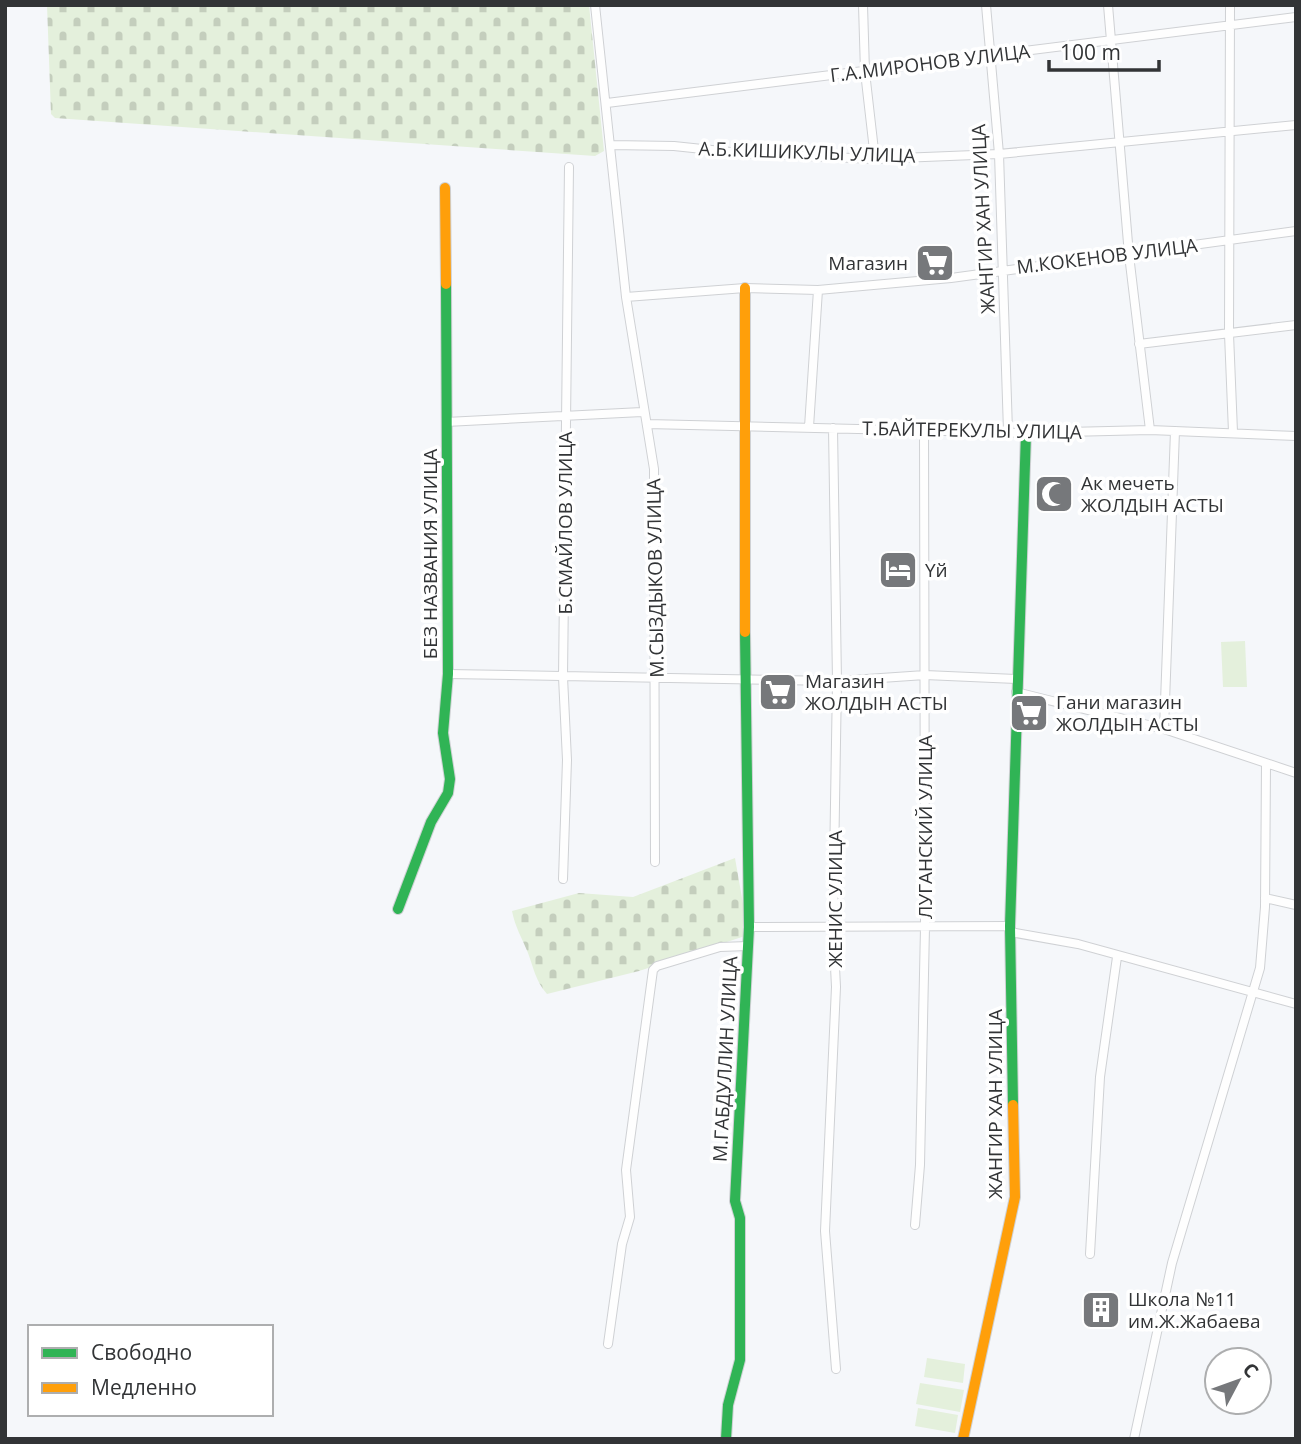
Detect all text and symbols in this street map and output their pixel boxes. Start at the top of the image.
scale bar [1049,28,1159,72]
street label: Г.А.МИРОНОВ УЛИЦА [829,38,1031,88]
text: 100 m [1060,38,1121,66]
street label: ЖАНГИР ХАН УЛИЦА [965,123,1001,315]
street label: А.Б.КИШИКУЛЫ УЛИЦА [698,135,916,169]
street label: М.КОКЕНОВ УЛИЦА [1015,232,1199,280]
supermarket icon: Магазин [914,242,956,284]
place label: Магазин [828,250,908,276]
street label: Т.БАЙТЕРЕКУЛЫ УЛИЦА [862,415,1082,445]
street label: Б.СМАЙЛОВ УЛИЦА [552,431,578,615]
street label: БЕЗ НАЗВАНИЯ УЛИЦА [417,449,443,659]
place label: Ак мечеть ЖОЛДЫН АСТЫ [1081,470,1224,518]
mosque icon: Ак мечеть ЖОЛДЫН АСТЫ [1033,473,1075,515]
street label: М.СЫЗДЫКОВ УЛИЦА [640,478,670,678]
hotel icon: Үй [877,549,919,591]
place label: Үй [925,557,948,583]
place label: Магазин ЖОЛДЫН АСТЫ [805,668,948,716]
supermarket icon: Магазин ЖОЛДЫН АСТЫ [757,671,799,713]
place label: Гани магазин ЖОЛДЫН АСТЫ [1056,689,1199,737]
supermarket icon: Гани магазин ЖОЛДЫН АСТЫ [1008,692,1050,734]
street label: ЛУГАНСКИЙ УЛИЦА [912,735,938,919]
street label: ЖЕНИС УЛИЦА [822,830,848,968]
street label: М.ГАБДУЛЛИН УЛИЦА [707,955,743,1163]
street label: ЖАНГИР ХАН УЛИЦА [982,1009,1008,1199]
place label: Школа №11 им.Ж.Жабаева [1128,1286,1261,1334]
building icon: Школа №11 им.Ж.Жабаева [1080,1289,1122,1331]
legend [28,1325,273,1416]
text: Свободно [91,1338,192,1366]
north arrow [1203,1346,1273,1416]
text: С [1237,1357,1265,1383]
text: Медленно [91,1373,197,1401]

